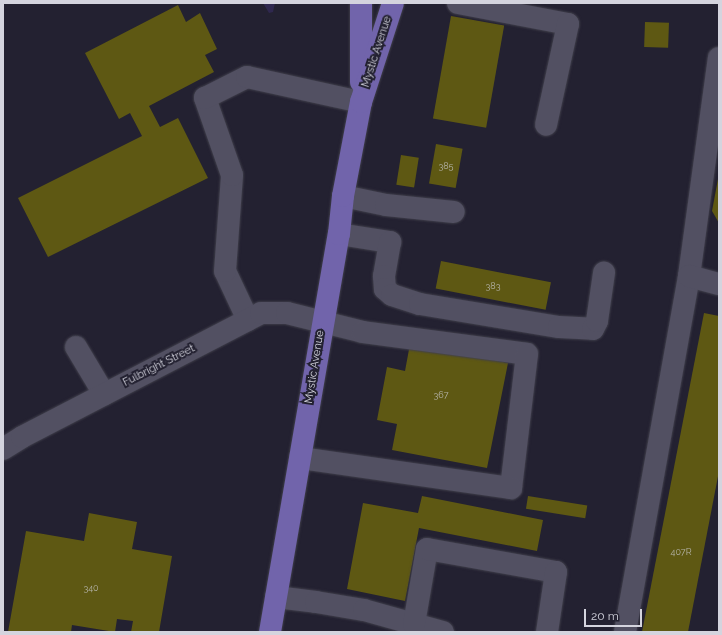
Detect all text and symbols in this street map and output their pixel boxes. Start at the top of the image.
street label: Mystic Avenue [359,15,395,89]
house number: 385 [438,161,454,171]
house number: 383 [486,281,500,291]
street label: Mystic Avenue [303,329,327,405]
street label: Fulbright Street [121,342,197,390]
house number: 367 [433,390,449,400]
house number: 407R [670,547,692,557]
house number: 340 [83,583,99,593]
scale bar [586,601,644,627]
text: 20 m [591,609,619,623]

